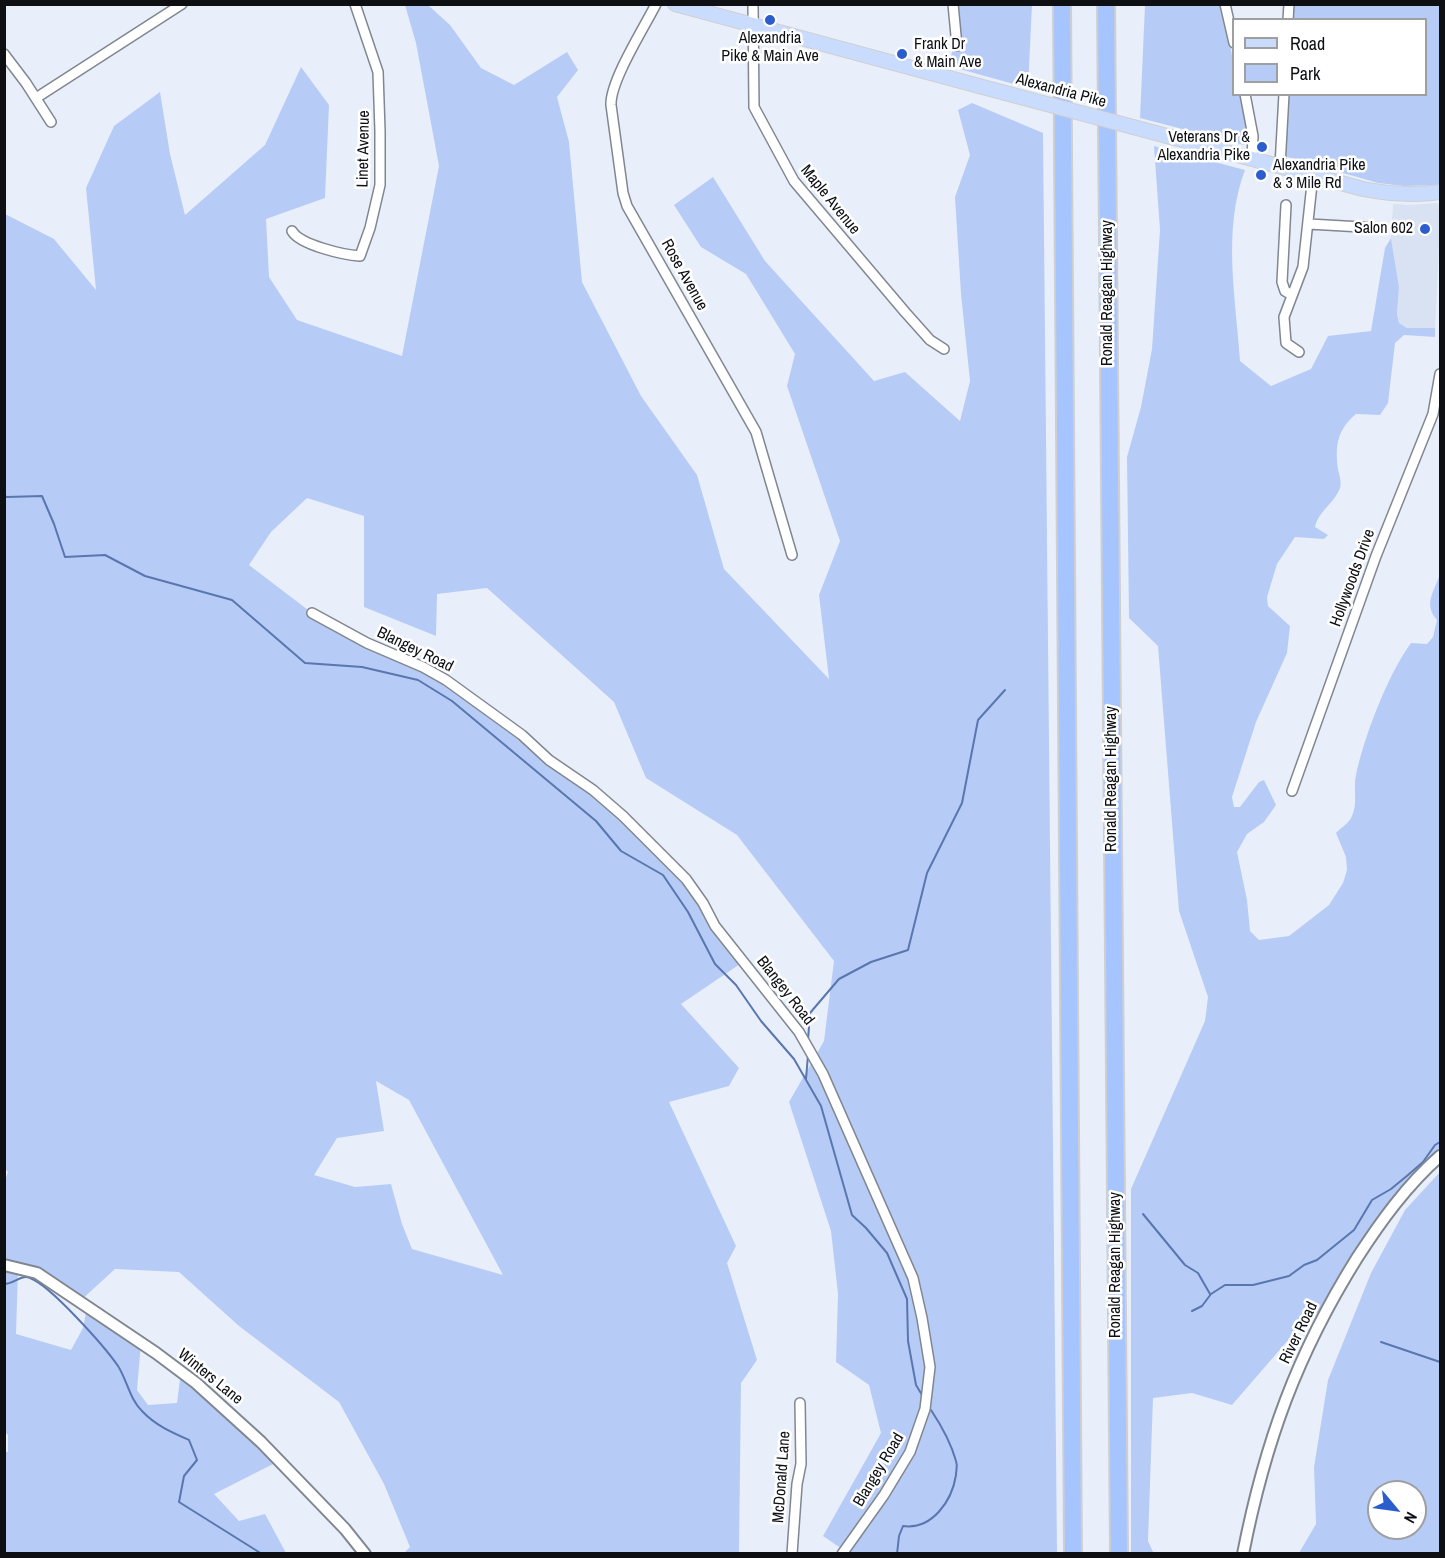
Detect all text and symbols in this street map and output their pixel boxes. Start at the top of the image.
marker: Alexandria Pike & Main Ave [763,13,777,27]
legend [1232,18,1427,96]
place label: Alexandria Pike & Main Ave [721,29,819,67]
text: Road [1290,31,1325,56]
place label: Frank Dr & Main Ave [914,35,982,73]
marker: Frank Dr & Main Ave [895,47,909,61]
text: Park [1290,61,1320,86]
street label: Alexandria Pike [1014,70,1108,112]
street label: Linet Avenue [354,110,374,188]
place label: Veterans Dr & Alexandria Pike [1157,128,1250,166]
marker: Veterans Dr & Alexandria Pike [1255,140,1269,154]
place label: Alexandria Pike & 3 Mile Rd [1273,156,1366,194]
street label: Maple Avenue [796,161,864,239]
marker: Alexandria Pike & 3 Mile Rd [1254,168,1268,182]
place label: Salon 602 [1354,219,1413,239]
street label: Ronald Reagan Highway [1098,220,1118,366]
marker: Salon 602 [1418,222,1432,236]
street label: Rose Avenue [657,236,711,314]
street label: Hollywoods Drive [1327,527,1379,629]
street label: Blangey Road [374,623,456,677]
street label: Ronald Reagan Highway [1102,706,1122,852]
street label: Blangey Road [752,953,818,1029]
street label: Ronald Reagan Highway [1106,1192,1126,1338]
street label: River Road [1276,1299,1322,1367]
street label: Winters Lane [174,1345,246,1409]
street label: McDonald Lane [769,1430,795,1524]
street label: Blangey Road [850,1430,908,1510]
north arrow [1367,1480,1427,1540]
text: N [1399,1508,1423,1527]

